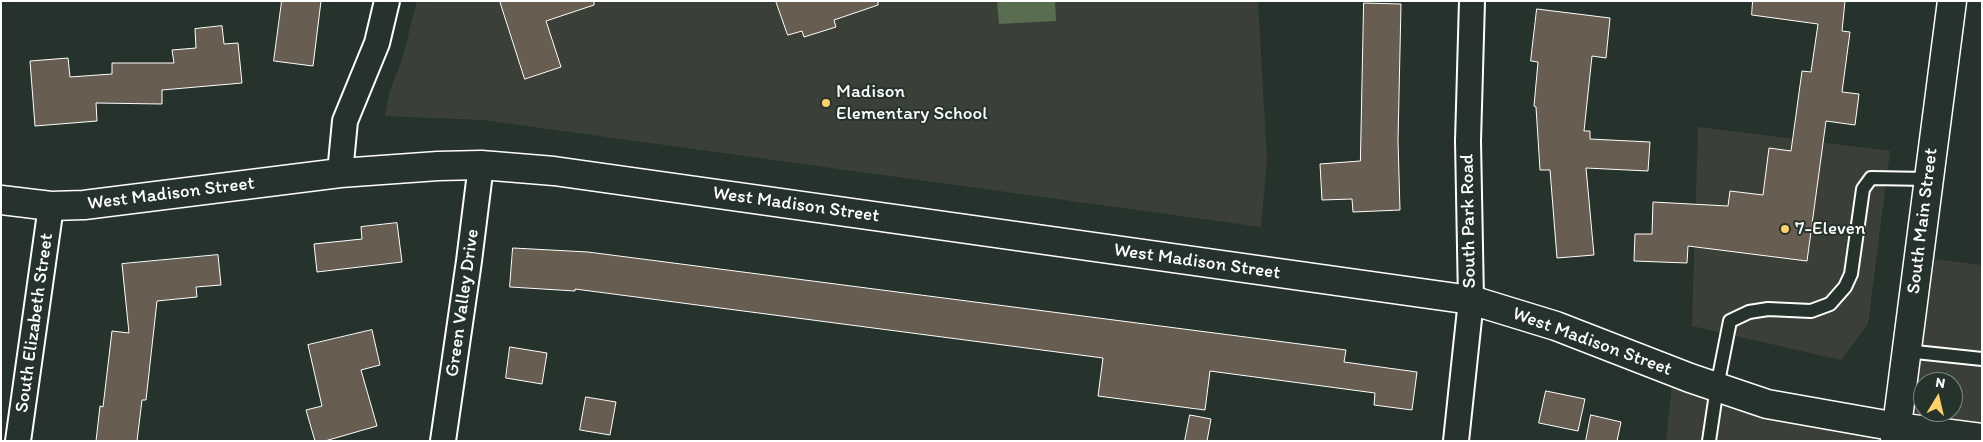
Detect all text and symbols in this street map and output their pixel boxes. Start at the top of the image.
place label: Madison Elementary School [836,81,988,125]
marker: Madison Elementary School [820,97,832,109]
street label: South Main Street [1903,147,1943,295]
street label: South Park Road [1456,154,1482,288]
street label: West Madison Street [86,172,256,216]
street label: West Madison Street [711,182,881,228]
place label: 7-Eleven [1795,218,1866,240]
marker: 7-Eleven [1779,223,1791,235]
street label: Green Valley Drive [441,227,485,379]
street label: South Elizabeth Street [11,232,59,414]
street label: West Madison Street [1112,239,1282,285]
street label: West Madison Street [1509,303,1675,381]
north arrow [1913,372,1963,422]
text: N [1934,374,1946,392]

